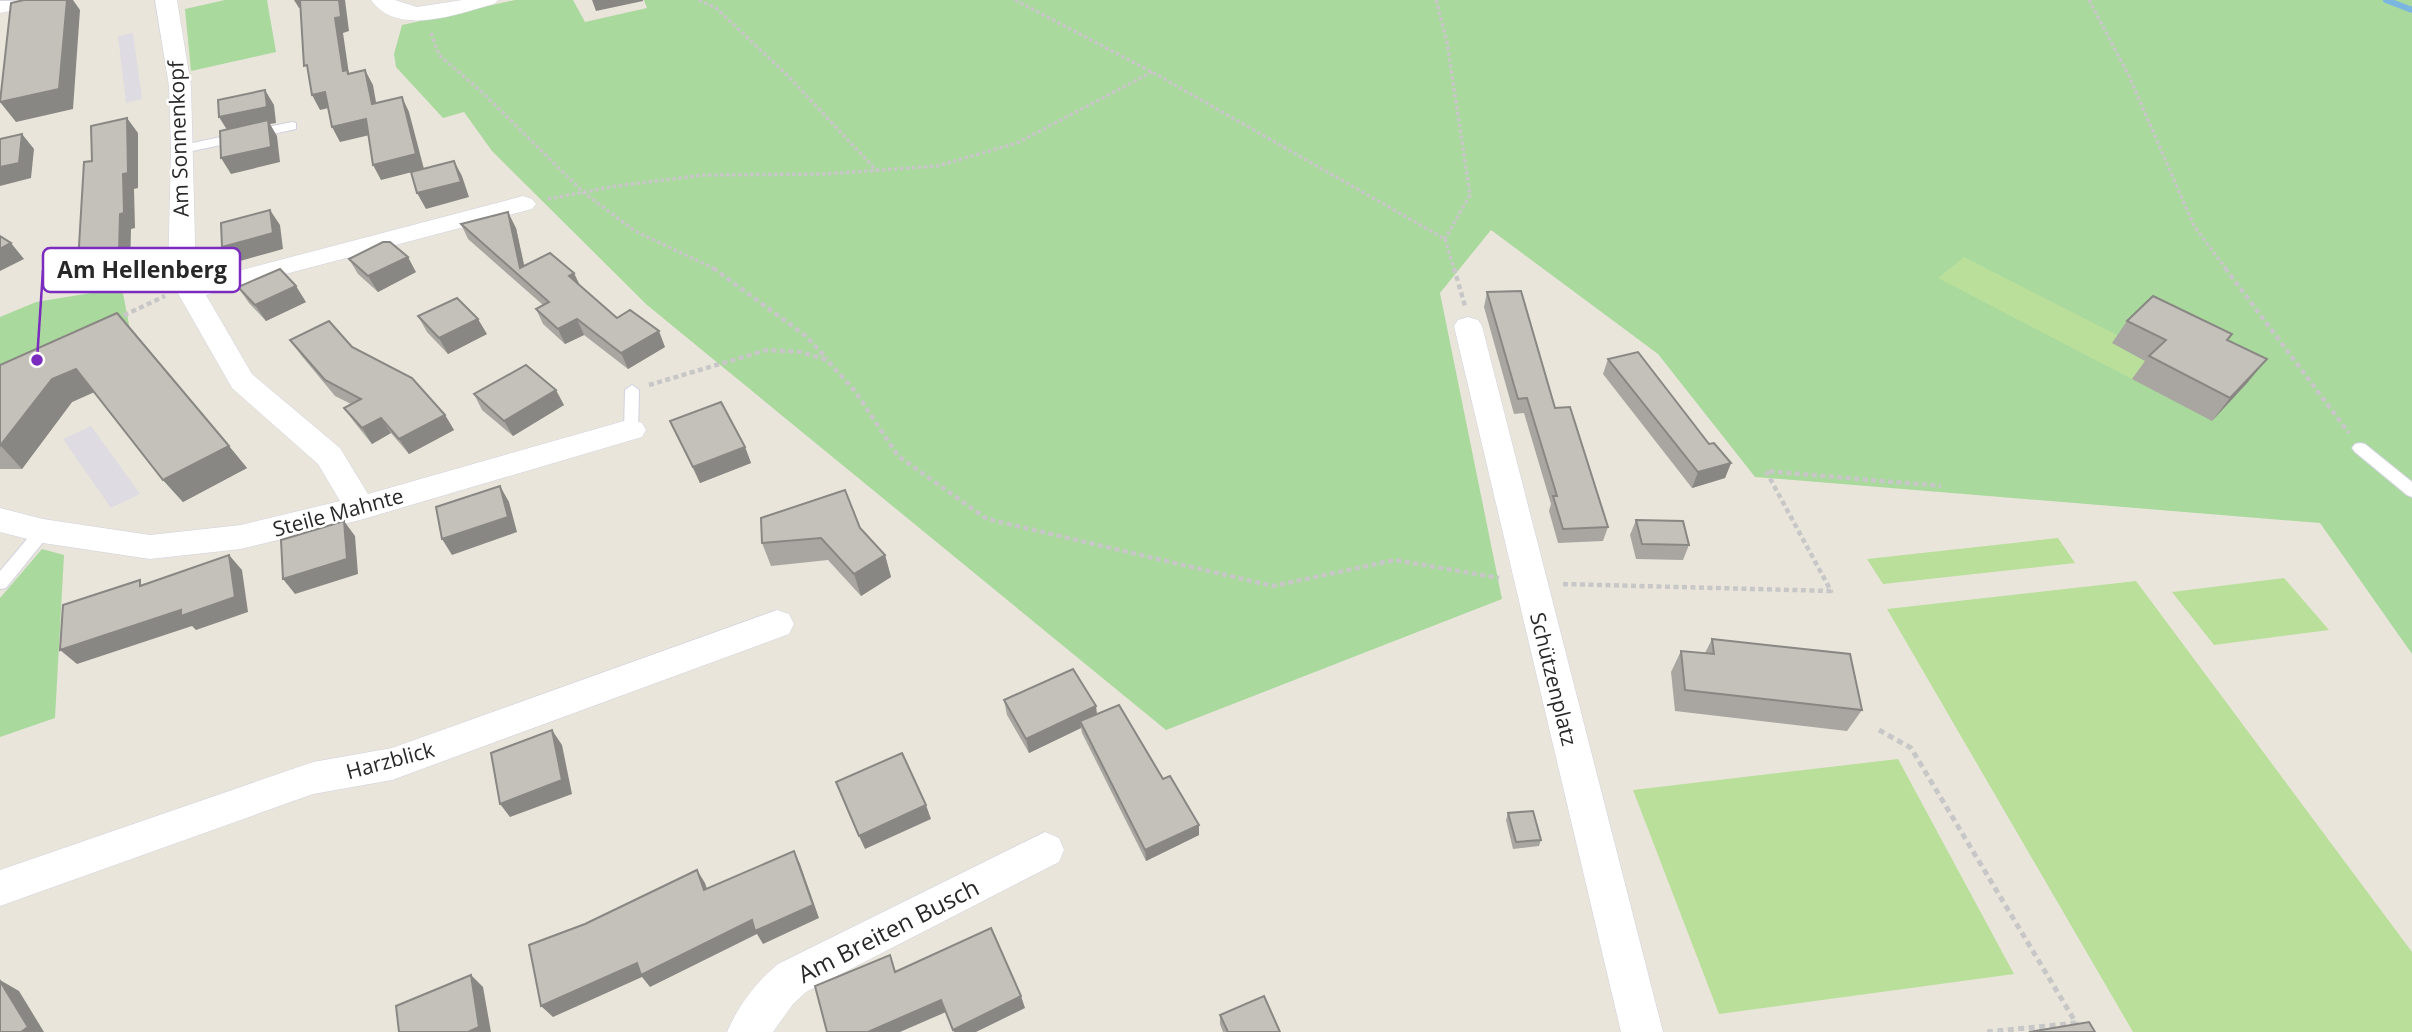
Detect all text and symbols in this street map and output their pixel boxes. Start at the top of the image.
street label: Am Sonnenkopf [161,58,195,218]
callout: Am Hellenberg [43,248,240,292]
text: Am Hellenberg [57,253,227,285]
street label: Steile Mahnte [270,481,406,543]
street label: Schützenplatz [1524,609,1584,749]
street label: Harzblick [343,735,437,785]
street label: Am Breiten Busch [792,870,984,990]

